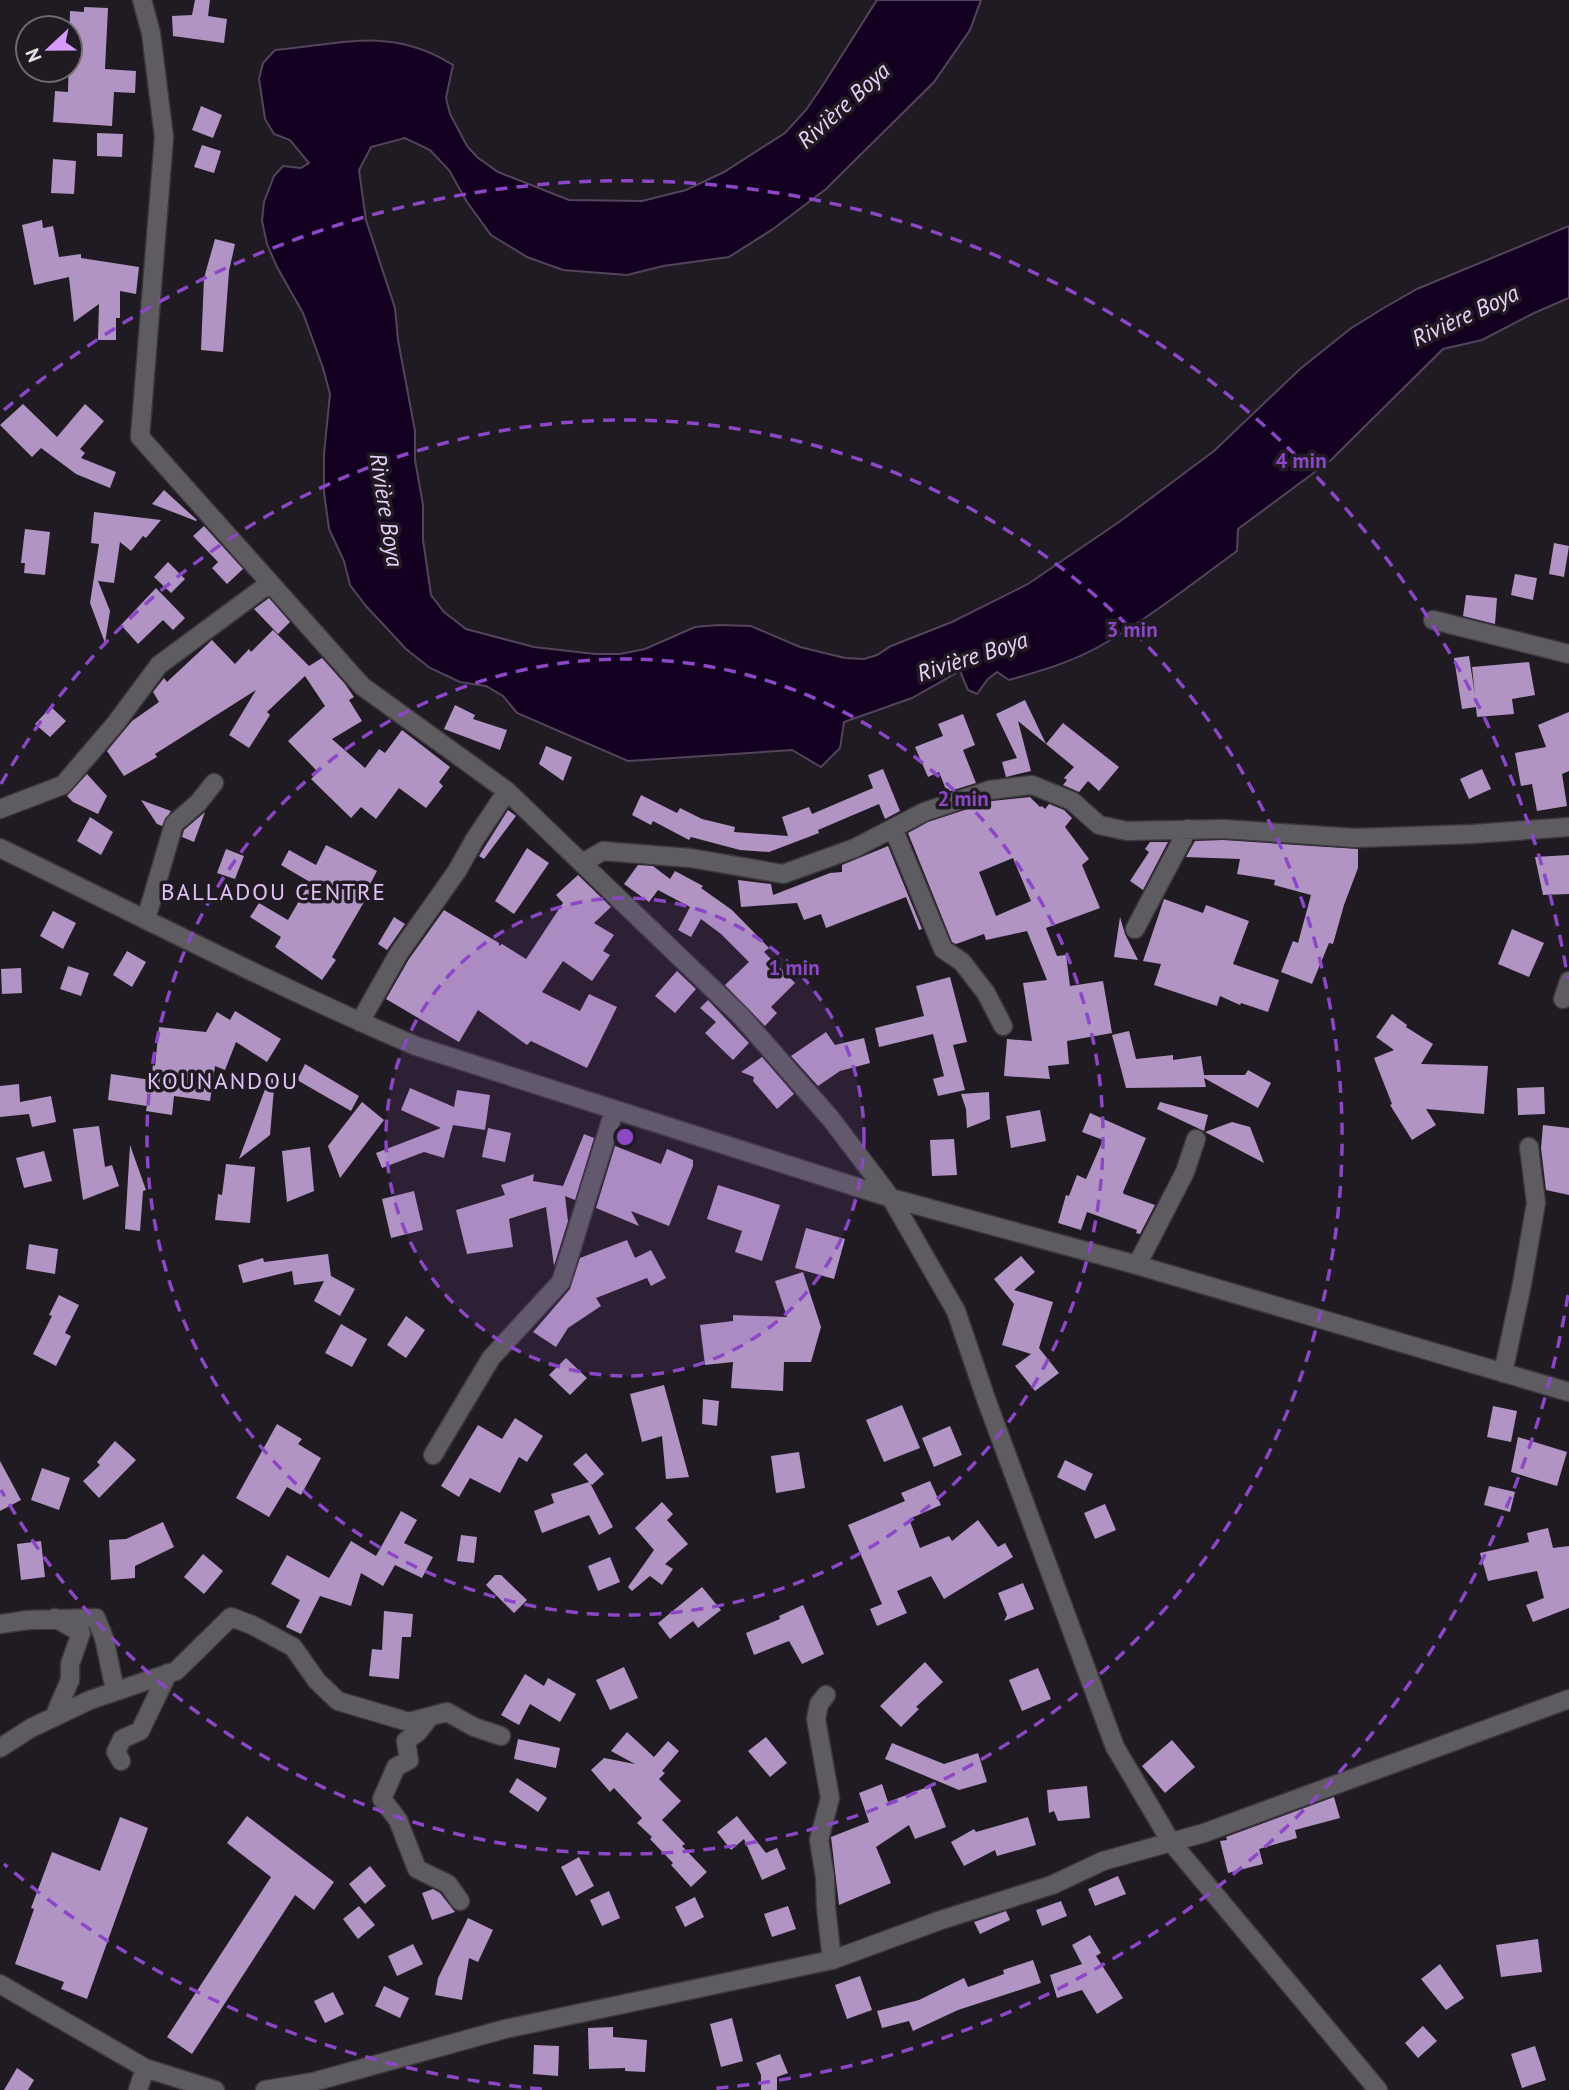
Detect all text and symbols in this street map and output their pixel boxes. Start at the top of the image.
north arrow [14,14,84,84]
text: N [20,45,47,66]
water label: Rivière Boya [791,56,895,154]
water label: Rivière Boya [1407,278,1523,352]
text: 4 min [1275,447,1327,474]
water label: Rivière Boya [364,451,410,569]
text: 3 min [1106,616,1158,643]
water label: Rivière Boya [913,625,1031,687]
text: 2 min [937,785,989,812]
district label: BALLADOU CENTRE [161,877,387,906]
text: 1 min [768,954,820,981]
district label: KOUNANDOU [147,1066,299,1095]
centre of rings [613,1125,637,1149]

